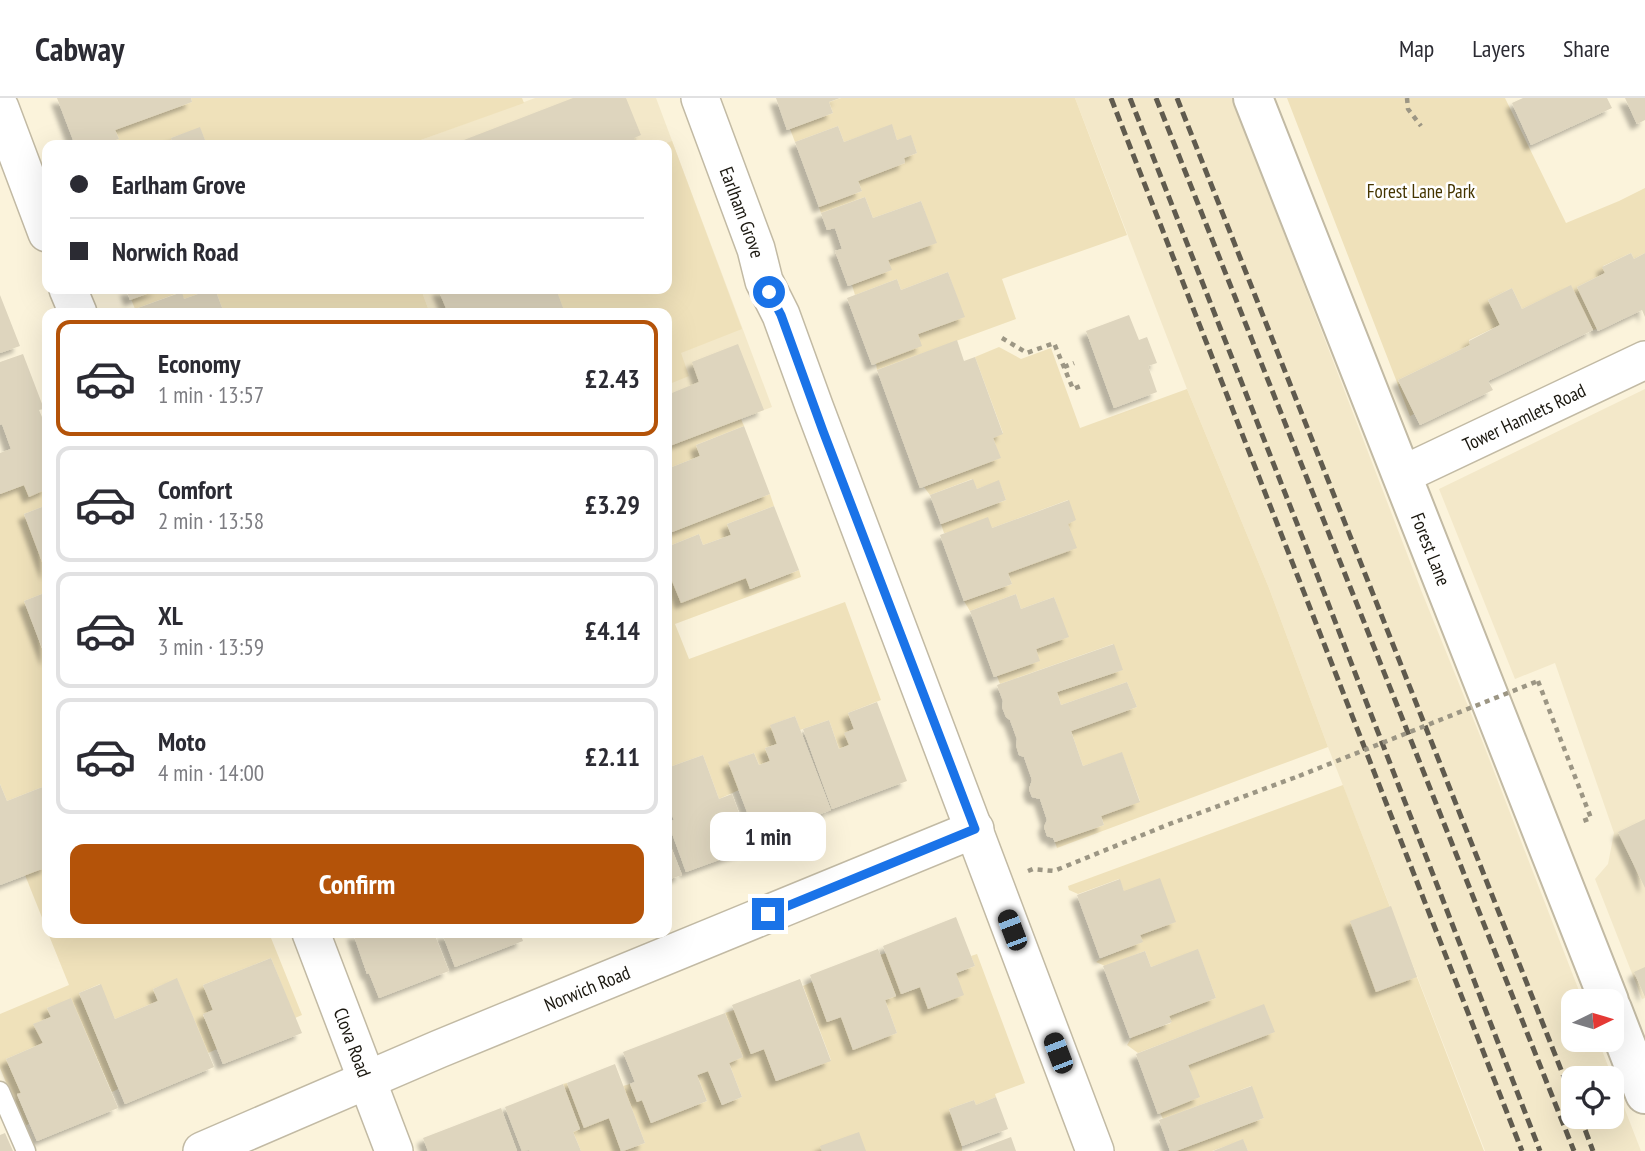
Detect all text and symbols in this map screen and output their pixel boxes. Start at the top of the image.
text: Cabway [35,27,124,70]
text: Map [1399,33,1434,64]
text: Layers [1472,33,1525,64]
text: Share [1563,33,1610,64]
street label: Earlham Grove [715,163,770,261]
text: Earlham Grove [112,168,246,201]
park label: Forest Lane Park [1367,179,1476,203]
text: Norwich Road [112,235,239,268]
route start [753,276,785,308]
icon: car [74,347,137,410]
text: Economy [158,347,240,380]
text: £2.43 [585,362,640,395]
street label: Tower Hamlets Road [1459,378,1589,457]
text: 1 min · 13:57 [158,380,264,409]
icon: car [74,473,137,536]
text: Comfort [158,473,232,506]
text: £3.29 [585,488,640,521]
text: 2 min · 13:58 [158,506,264,535]
street label: Forest Lane [1406,509,1456,589]
icon: car [74,599,137,662]
text: XL [158,599,183,632]
text: £4.14 [585,614,640,647]
text: 3 min · 13:59 [158,632,264,661]
icon: car [74,725,137,788]
text: Moto [158,725,206,758]
text: £2.11 [585,740,640,773]
text: 4 min · 14:00 [158,758,264,787]
callout: 1 min [710,812,826,862]
text: 1 min [745,822,791,851]
button: Confirm [70,844,644,924]
route end [752,898,784,930]
car [995,907,1030,953]
street label: Norwich Road [541,960,633,1017]
north arrow [1561,989,1624,1052]
map controls [1561,989,1624,1129]
street label: Clova Road [328,1004,377,1081]
car [1041,1030,1076,1076]
button: locate [1561,1066,1624,1129]

